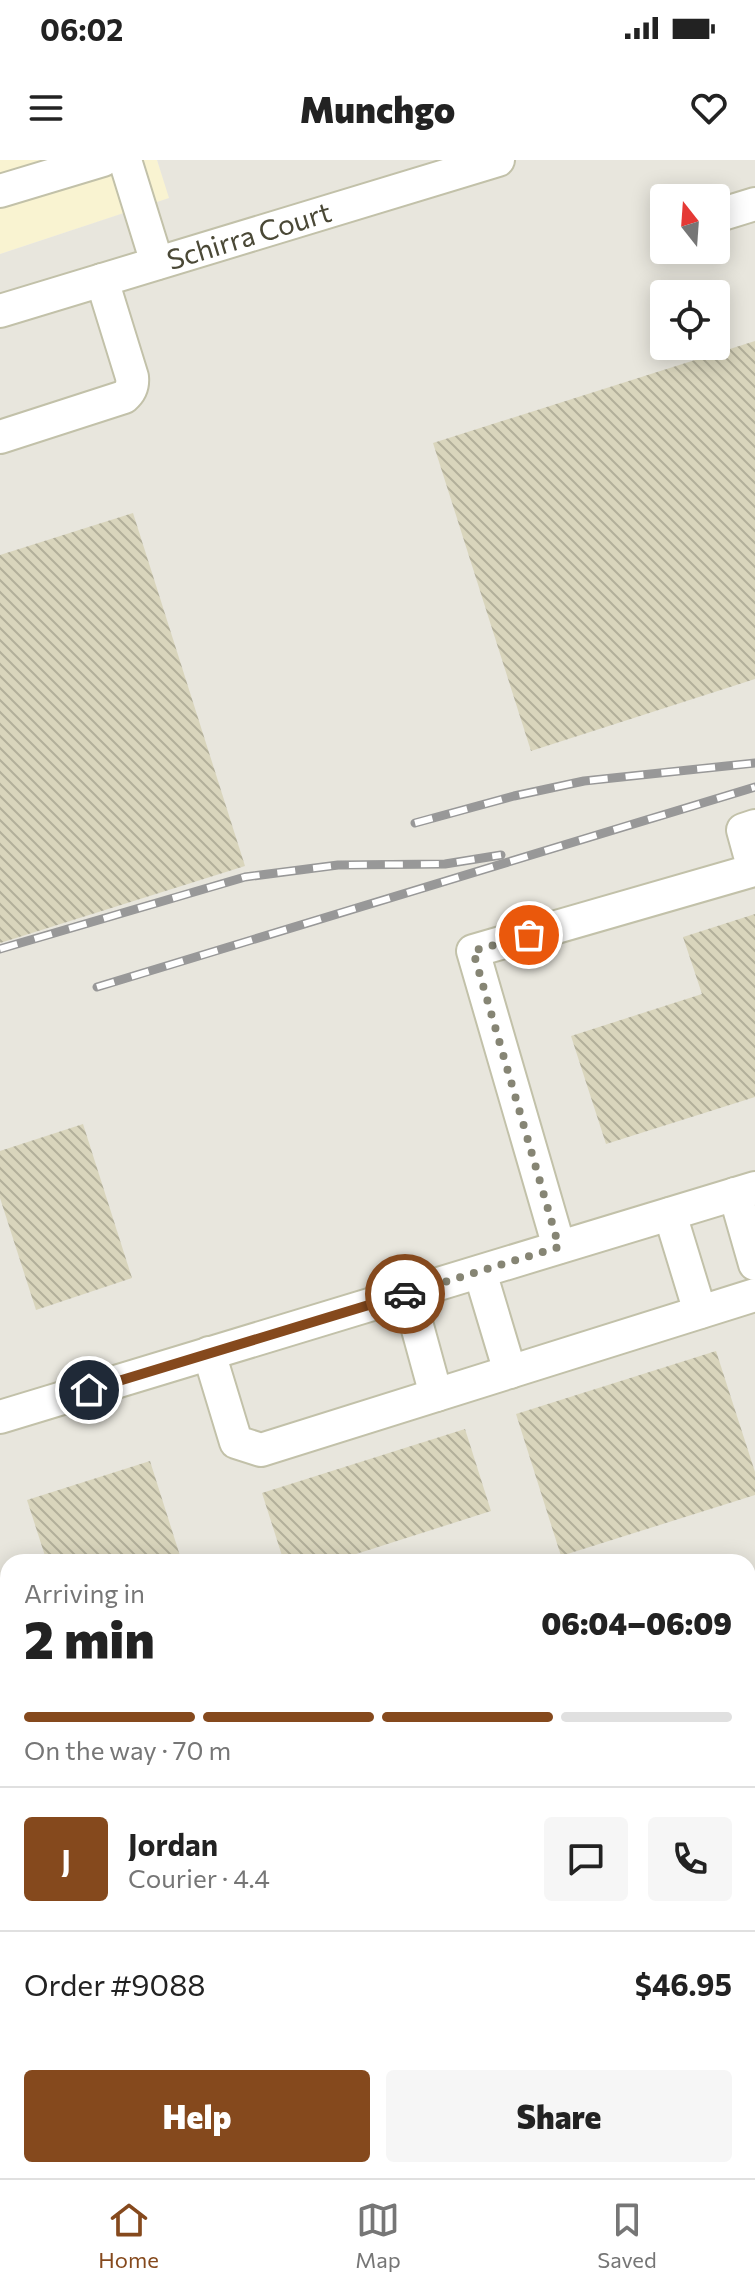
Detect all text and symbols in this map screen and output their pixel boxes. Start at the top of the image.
text: 06:02 [40,10,123,47]
icon: menu [24,86,68,130]
text: Munchgo [300,86,455,130]
icon: heart [687,86,731,130]
north arrow [650,184,730,264]
map controls [650,184,730,360]
street label: Schirra Court [163,194,335,276]
button: locate [650,280,730,360]
pin [495,901,563,969]
icon: bag [507,913,551,957]
courier [365,1254,445,1334]
icon: car [383,1272,427,1316]
pin [55,1356,123,1424]
icon: home [67,1368,111,1412]
text: Arriving in [24,1577,145,1608]
text: 06:04–06:09 [541,1604,732,1641]
text: 2 min [24,1606,155,1670]
text: On the way · 70 m [24,1734,231,1765]
button: chat [544,1817,628,1901]
button: phone [648,1817,732,1901]
text: Jordan [128,1825,218,1862]
text: J [61,1841,71,1878]
text: Courier · 4.4 [128,1862,270,1893]
text: Order #9088 [24,1965,206,2002]
text: $46.95 [635,1965,732,2002]
button: Help [24,2070,370,2162]
button: Share [386,2070,732,2162]
tab: Home [98,2198,159,2273]
tab: Map [355,2198,401,2273]
tab: Saved [597,2198,657,2273]

